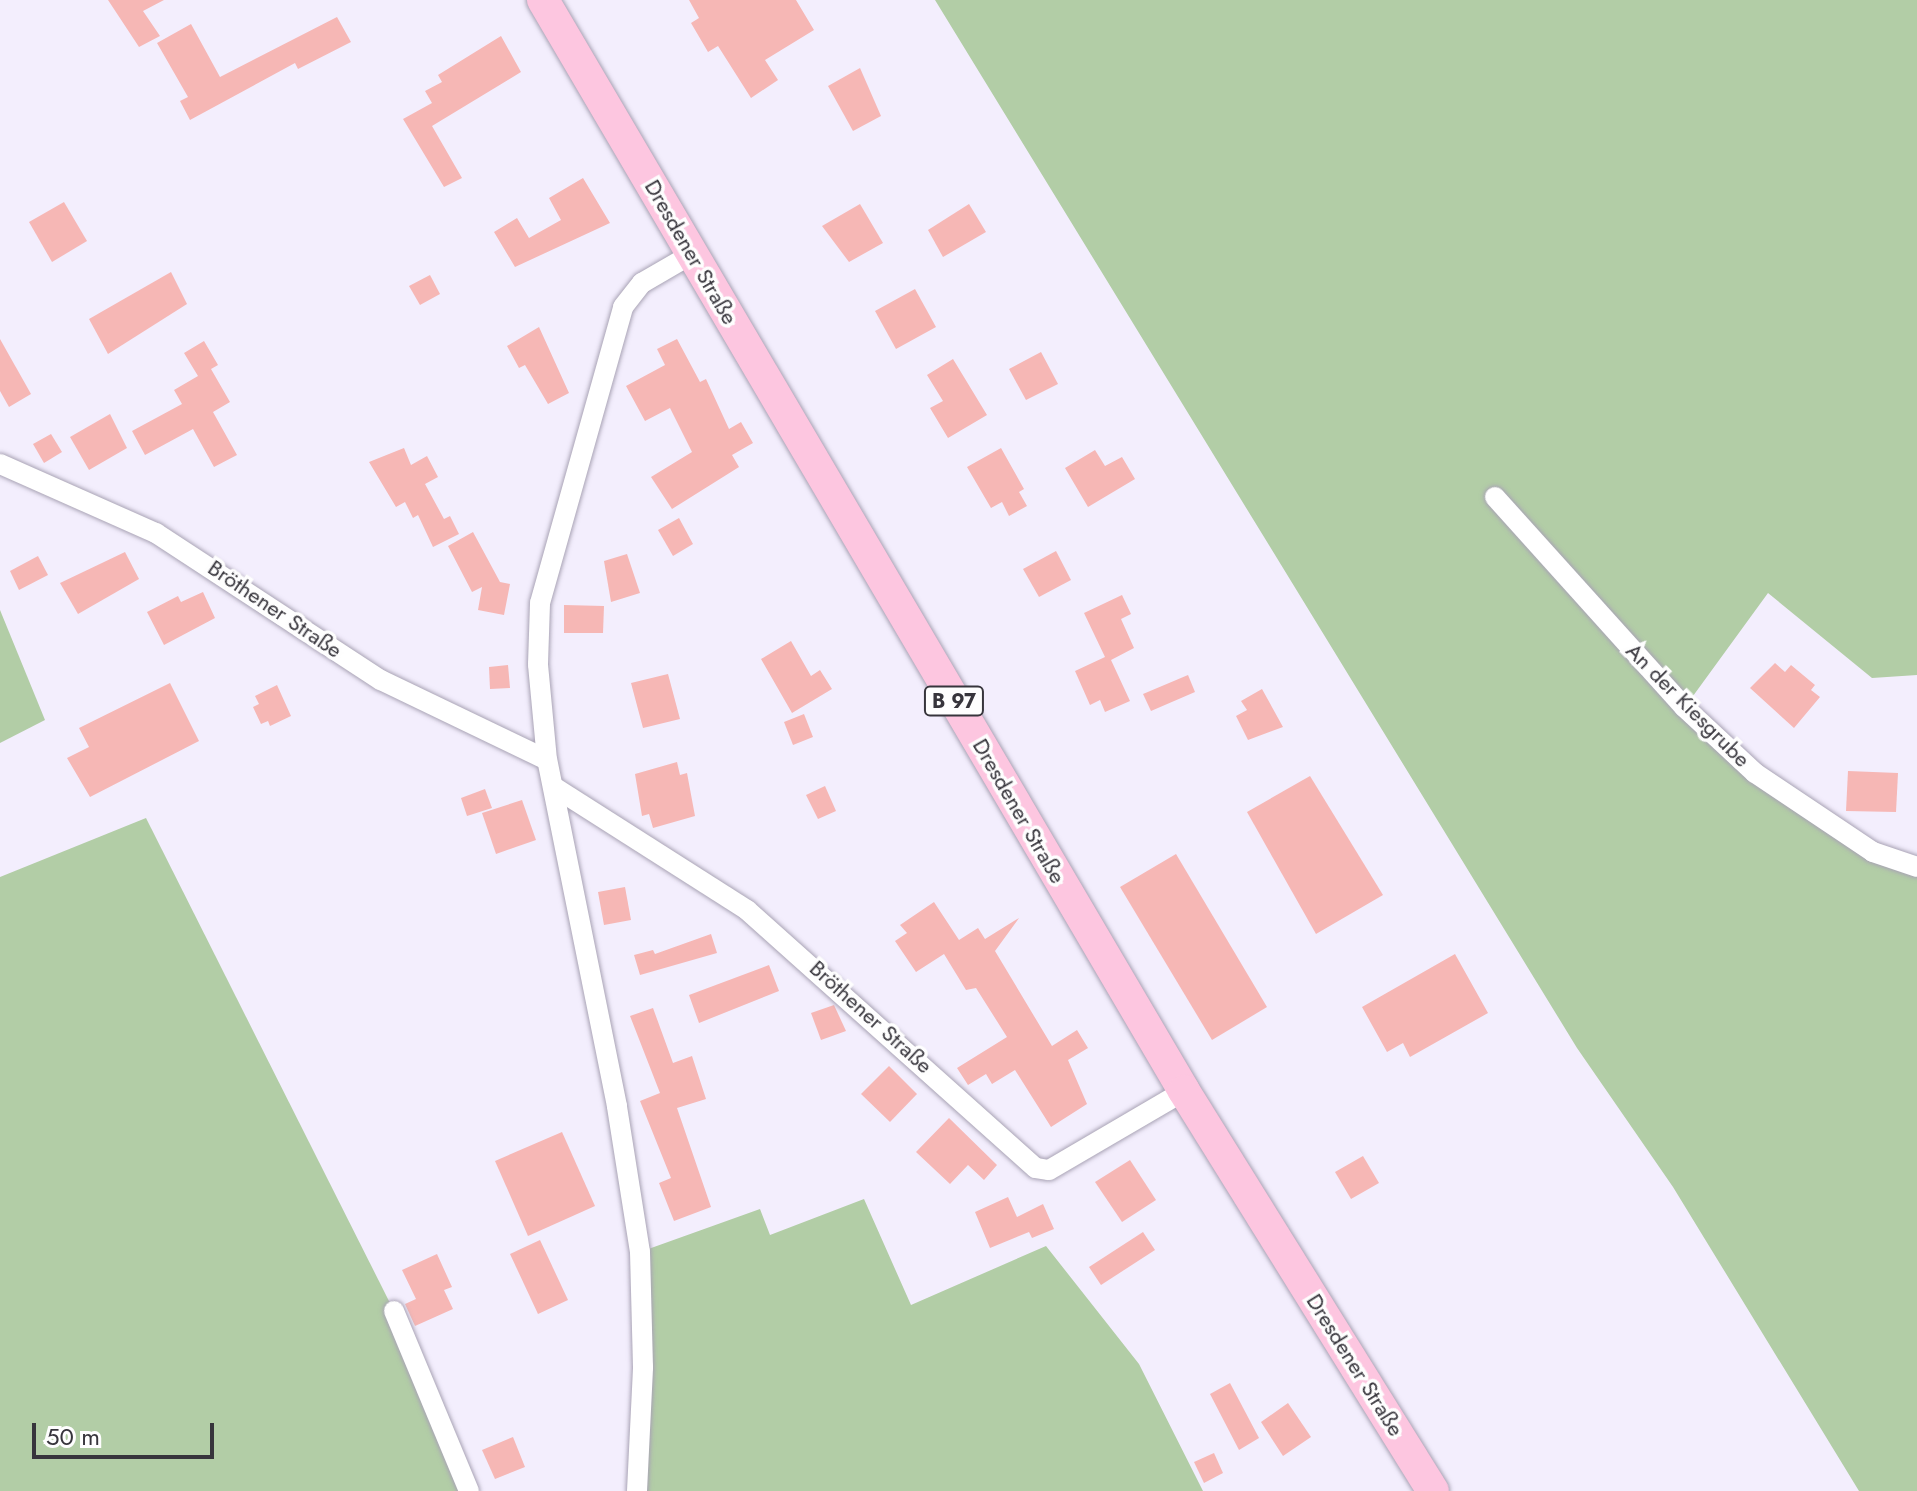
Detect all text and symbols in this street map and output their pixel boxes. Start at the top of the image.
street label: Dresdener Straße [639,175,743,329]
street label: Bröthener Straße [203,554,347,664]
street label: An der Kiesgrube [1620,637,1756,773]
road number: B 97 [922,685,986,717]
street label: Dresdener Straße [967,734,1071,888]
street label: Bröthener Straße [804,955,938,1079]
street label: Dresdener Straße [1301,1289,1409,1441]
scale bar [36,1407,218,1457]
text: 50 m [46,1419,100,1454]

